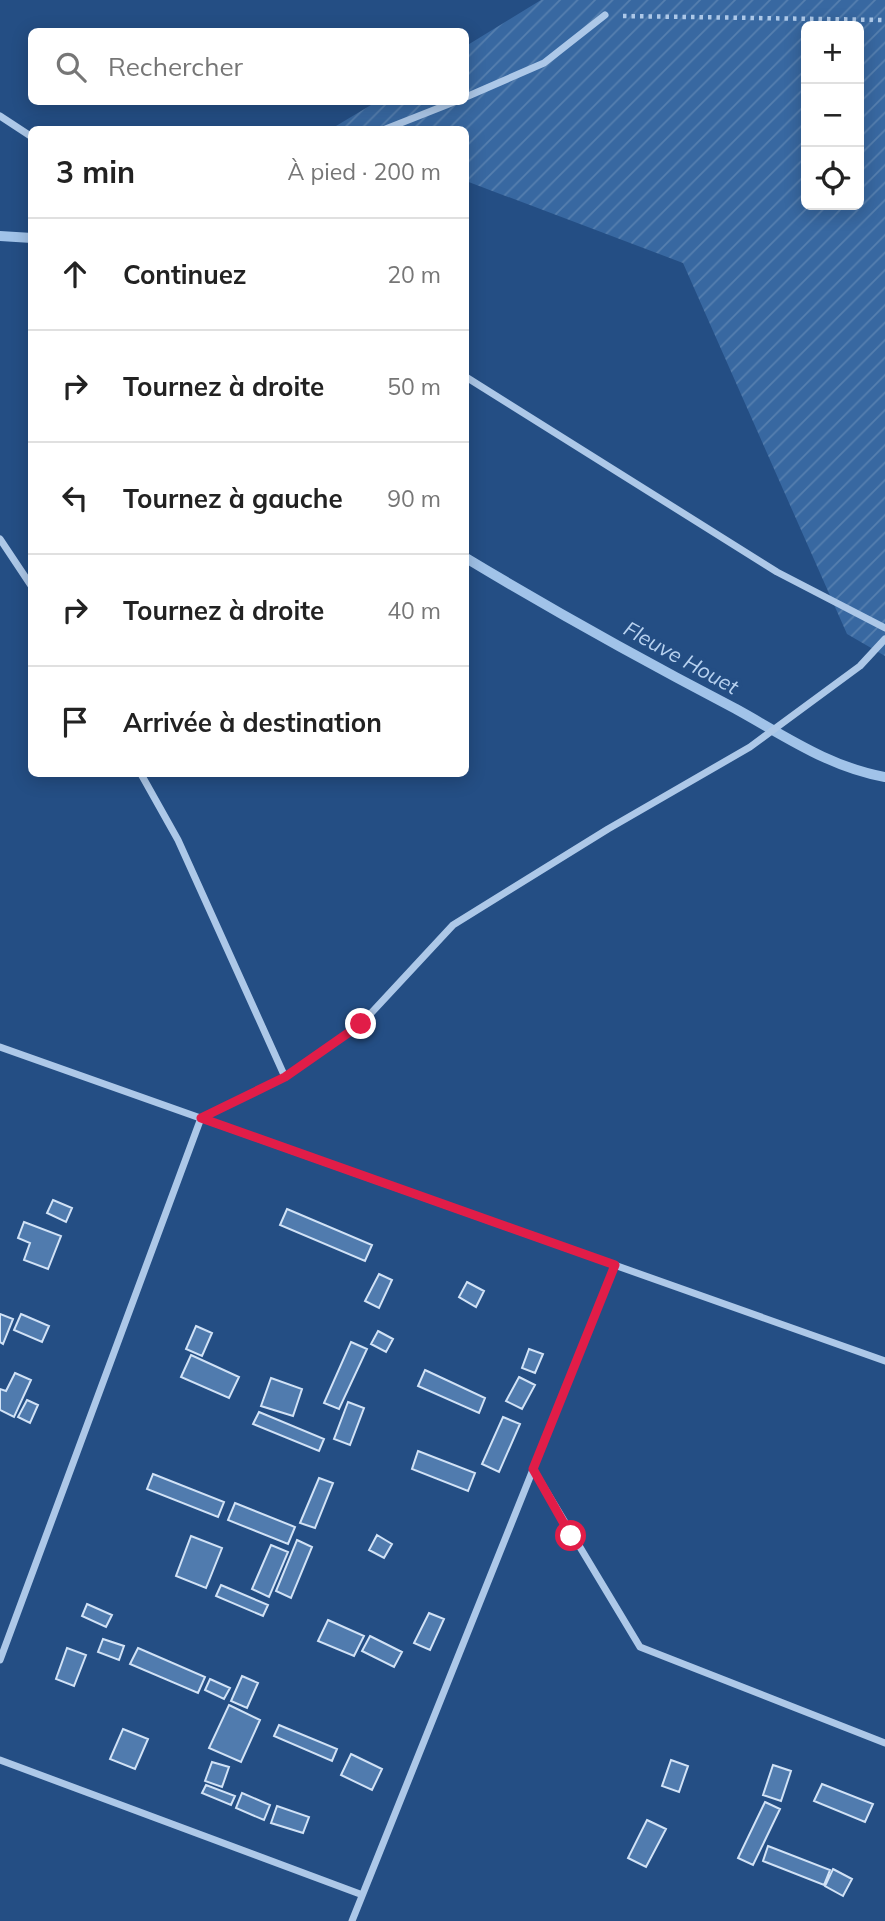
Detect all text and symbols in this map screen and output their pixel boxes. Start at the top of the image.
map controls [801,21,864,210]
button: + [801,21,864,84]
search box [28,28,469,105]
icon: search [52,48,90,86]
text: Rechercher [108,50,243,83]
button: − [801,84,864,147]
button: locate [801,147,864,210]
text: 3 min [56,153,135,191]
text: À pied · 200 m [288,157,441,186]
icon: ahead [56,255,94,293]
text: Continuez [123,258,247,291]
text: 20 m [387,260,441,289]
icon: right [56,367,94,405]
text: Tournez à droite [123,370,324,403]
text: 50 m [387,372,441,401]
icon: left [56,479,94,517]
text: Tournez à gauche [123,482,343,515]
text: 90 m [387,484,441,513]
icon: right [56,591,94,629]
text: Tournez à droite [123,594,324,627]
text: 40 m [387,596,441,625]
water label: Fleuve Houet [620,615,744,700]
icon: arrive [56,703,94,741]
text: Arrivée à destination [123,706,382,739]
route end [345,1008,376,1039]
route start [555,1520,586,1551]

